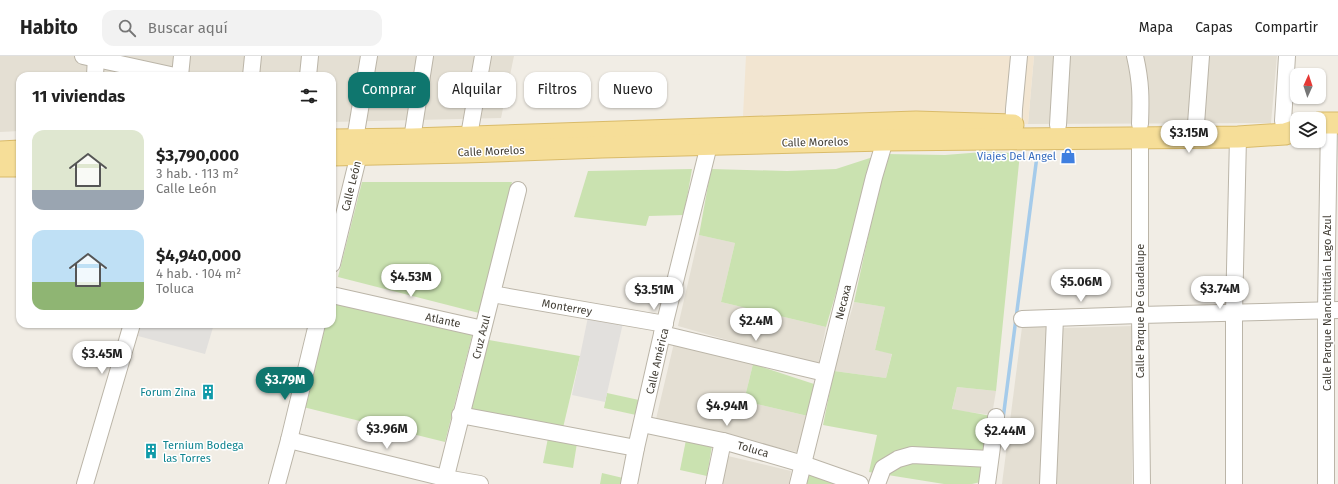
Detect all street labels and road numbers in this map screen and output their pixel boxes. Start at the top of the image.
street label: Calle Morelos [781,135,849,150]
street label: Calle Morelos [457,144,525,159]
street label: Calle León [339,160,364,213]
street label: Calle Parque Nanchititlán Lago Azul [1321,215,1334,391]
street label: Calle Parque De Guadalupe [1134,244,1147,378]
street label: Necaxa [833,283,854,321]
street label: Monterrey [541,297,594,318]
street label: Atlante [424,310,462,331]
street label: Cruz Azul [470,314,493,361]
street label: Calle América [644,327,671,395]
street label: Toluca [736,439,770,460]

